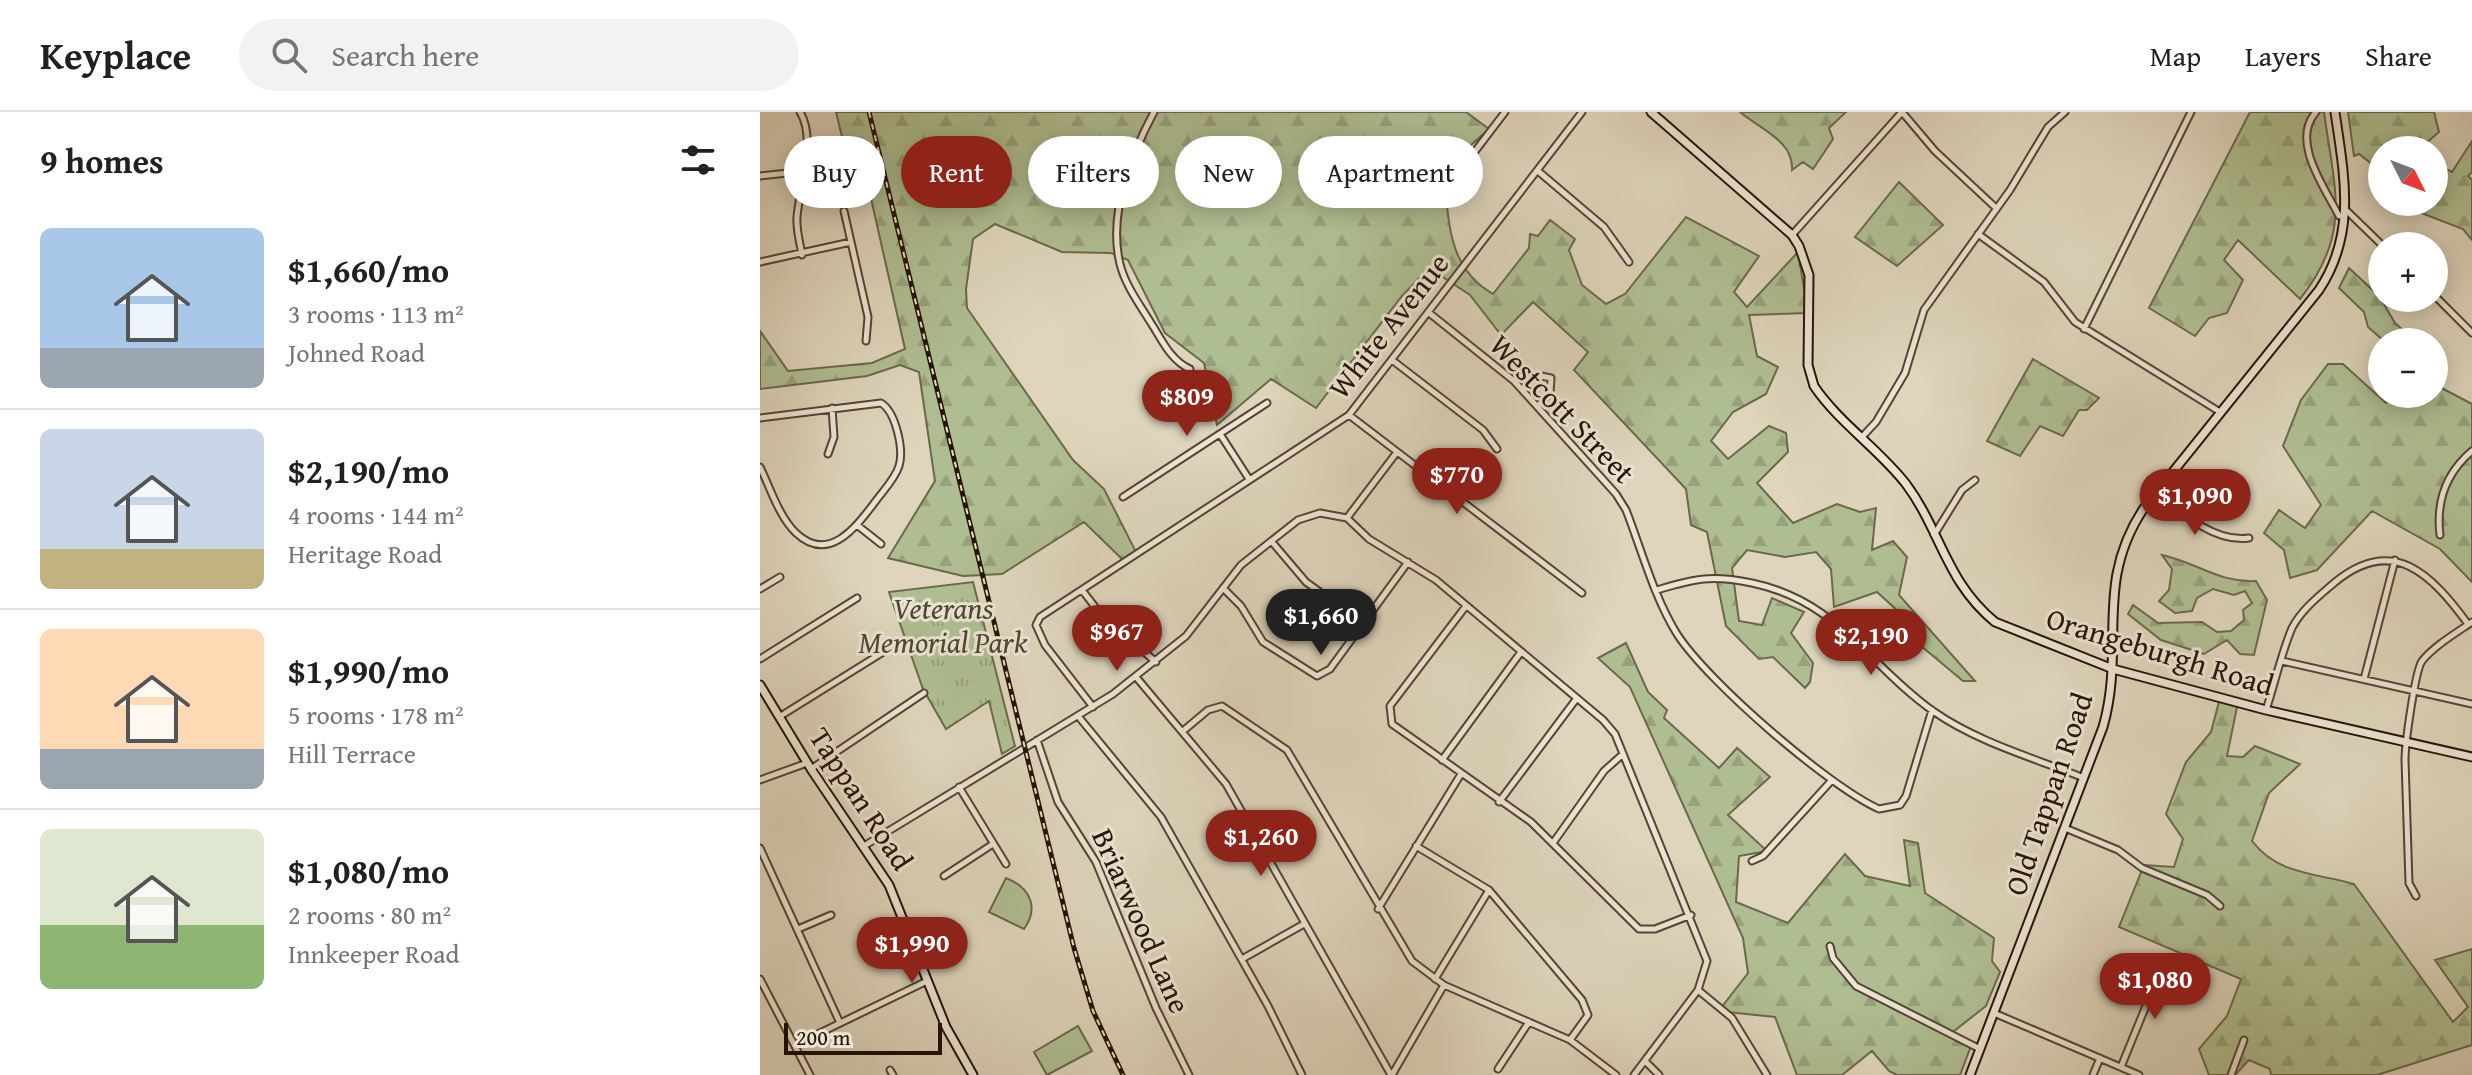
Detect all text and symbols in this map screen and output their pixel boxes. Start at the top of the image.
search box [239,19,799,91]
text: Keyplace [40,27,191,83]
icon: search [267,33,311,77]
text: Search here [331,33,479,77]
text: Map [2150,35,2201,76]
text: Layers [2245,35,2321,76]
text: Share [2365,35,2432,76]
text: 9 homes [40,136,164,185]
chip: Buy [784,136,885,208]
chip: Rent [901,136,1012,208]
chip: Filters [1028,136,1159,208]
chip: New [1175,136,1282,208]
chip: Apartment [1298,136,1483,208]
north arrow [2368,136,2448,216]
map controls [2368,136,2448,408]
icon: filters [676,138,720,182]
button: + [2368,232,2448,312]
street label: White Avenue [1317,243,1459,408]
text: $1,660/mo [288,245,449,294]
icon: home [104,260,200,356]
text: 3 rooms · 113 m² [288,294,464,333]
street label: Westcott Street [1480,324,1646,493]
button: − [2368,328,2448,408]
text: Johned Road [288,333,425,372]
pin: $809 [1140,370,1234,438]
text: $809 [1160,376,1214,415]
text: $2,190/mo [288,446,449,495]
pin: $770 [1410,448,1504,516]
text: $770 [1430,454,1484,493]
icon: home [104,461,200,557]
pin: $1,090 [2130,469,2260,537]
text: $1,090 [2158,475,2232,514]
text: 4 rooms · 144 m² [288,495,464,534]
text: Heritage Road [288,534,442,573]
park label: Veterans Memorial Park [859,586,1028,664]
pin: $1,660 [1256,589,1386,657]
text: $1,660 [1284,595,1358,634]
street label: Orangeburgh Road [2041,596,2279,707]
pin: $967 [1070,605,1164,673]
pin: $2,190 [1806,609,1936,677]
text: $967 [1090,611,1144,650]
text: $2,190 [1834,615,1908,654]
text: $1,990/mo [288,646,449,695]
icon: home [104,661,200,757]
street label: Old Tappan Road [1993,686,2103,901]
text: 5 rooms · 178 m² [288,695,464,734]
street label: Tappan Road [799,718,925,879]
text: Hill Terrace [288,734,416,773]
pin: $1,260 [1196,810,1326,878]
text: $1,260 [1224,816,1298,855]
street label: Briarwood Lane [1082,821,1202,1020]
text: $1,080/mo [288,846,449,895]
icon: home [104,861,200,957]
text: 2 rooms · 80 m² [288,895,451,934]
pin: $1,990 [847,917,977,985]
text: $1,990 [875,923,949,962]
text: Innkeeper Road [288,934,459,973]
pin: $1,080 [2090,953,2220,1021]
text: $1,080 [2118,959,2192,998]
scale bar [784,1019,942,1055]
text: 200 m [796,1021,851,1053]

